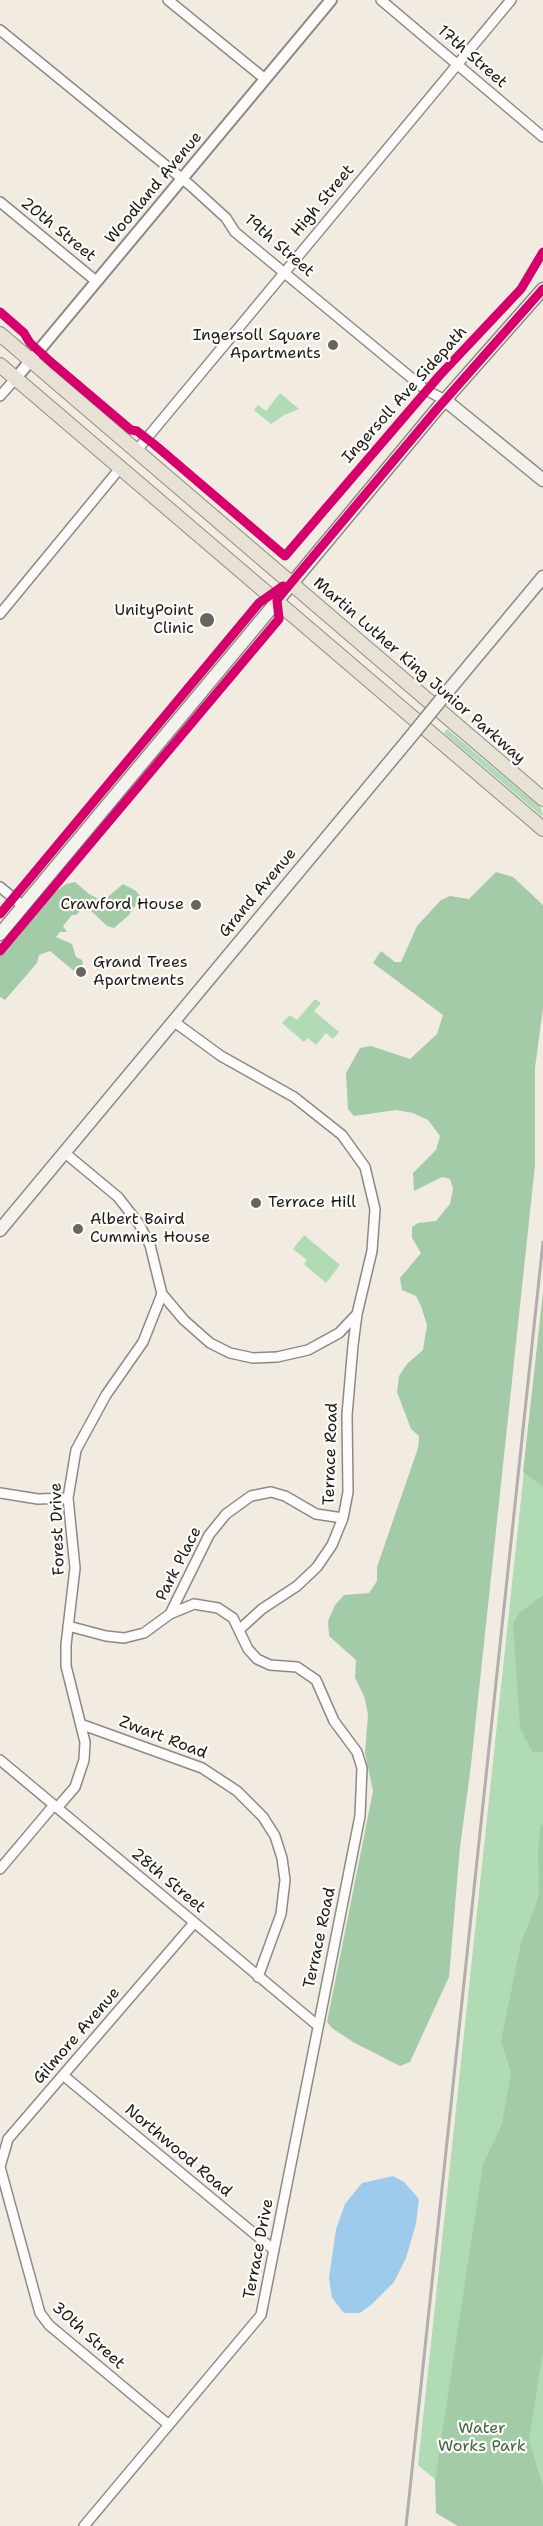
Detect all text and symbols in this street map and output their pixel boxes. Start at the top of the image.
street label: 17th Street [433,22,511,92]
street label: Woodland Avenue [101,128,207,248]
street label: High Street [287,161,359,241]
street label: 20th Street [17,194,99,266]
street label: 19th Street [240,210,318,282]
street label: Ingersoll Ave Sidepath [338,323,472,467]
place label: Ingersoll Square Apartments [193,326,321,364]
marker: Ingersoll Square Apartments [326,338,340,352]
street label: Martin Luther King Junior Parkway [309,574,529,768]
place label: UnityPoint Clinic [114,601,194,639]
marker: UnityPoint Clinic [198,611,216,629]
street label: Grand Avenue [215,845,301,941]
place label: Crawford House [60,895,184,915]
marker: Crawford House [189,898,203,912]
place label: Grand Trees Apartments [93,953,188,991]
marker: Grand Trees Apartments [74,965,88,979]
place label: Terrace Hill [268,1193,356,1213]
marker: Terrace Hill [249,1196,263,1210]
place label: Albert Baird Cummins House [90,1210,210,1248]
marker: Albert Baird Cummins House [71,1222,85,1236]
street label: Terrace Road [320,1402,342,1506]
street label: Forest Drive [47,1482,69,1576]
street label: Park Place [152,1524,206,1604]
street label: Zwart Road [116,1712,210,1764]
street label: 28th Street [127,1844,209,1918]
street label: Terrace Road [300,1886,340,1990]
street label: Gilmore Avenue [30,1984,124,2088]
street label: Northwood Road [121,2101,235,2201]
street label: Terrace Drive [240,2197,278,2301]
street label: 30th Street [48,2298,128,2374]
park label: Water Works Park [438,2419,526,2457]

